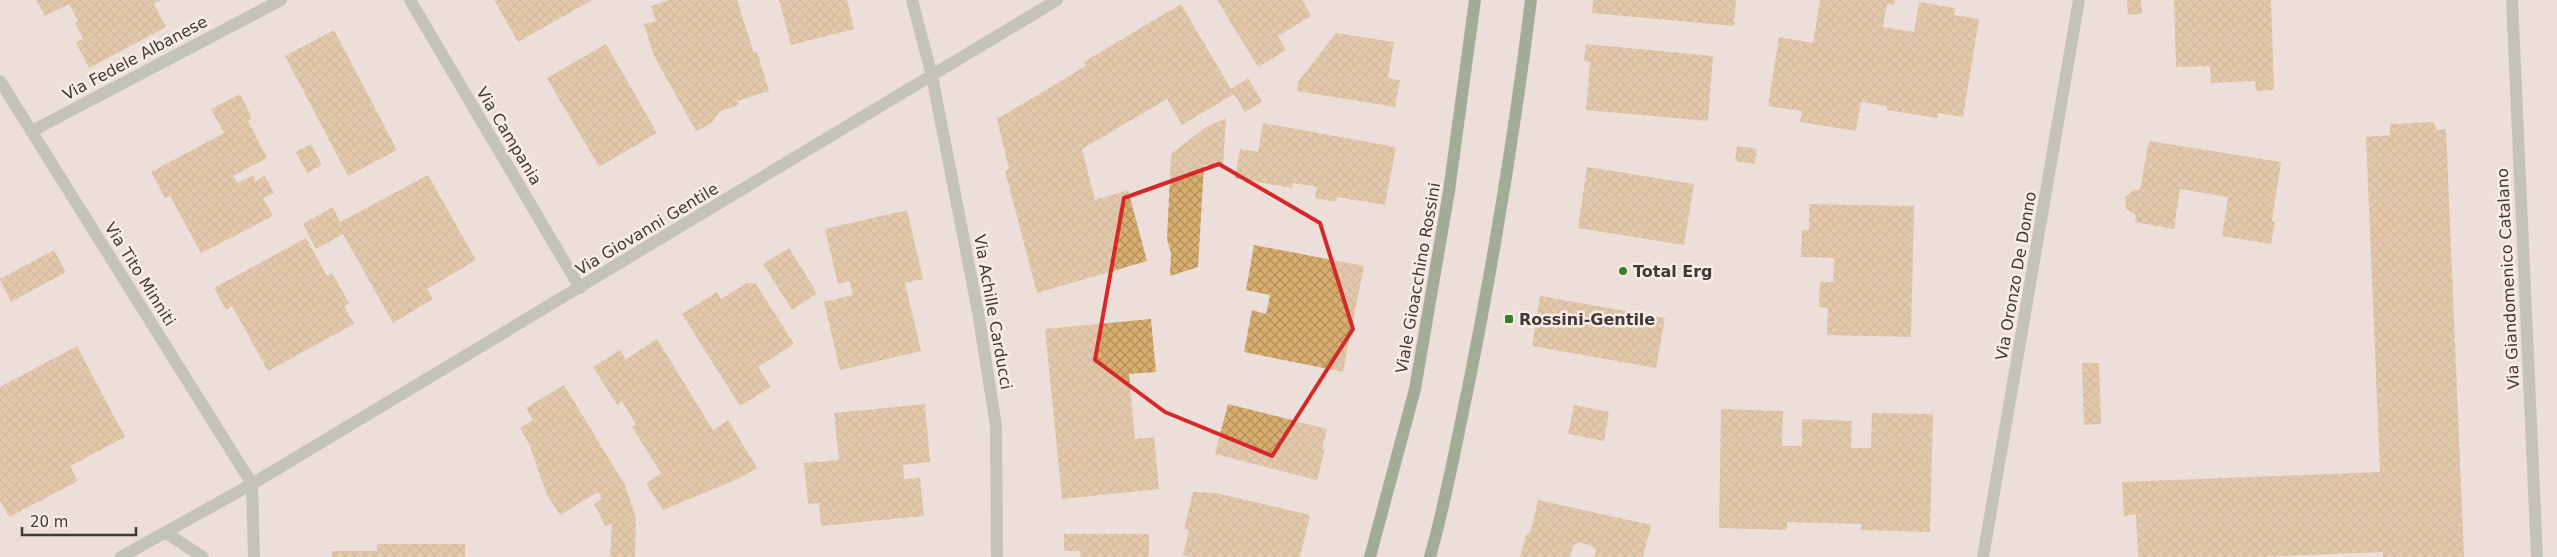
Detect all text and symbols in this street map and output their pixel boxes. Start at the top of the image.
street label: Via Fedele Albanese [59,12,211,104]
street label: Via Campania [472,84,546,188]
street label: Via Giandomenico Catalano [2493,168,2523,390]
street label: Via Giovanni Gentile [572,179,722,279]
street label: Viale Gioacchino Rossini [1392,181,1444,375]
street label: Via Oronzo De Donno [1992,190,2040,362]
street label: Via Tito Minniti [101,219,179,329]
street label: Via Achille Carducci [970,233,1016,391]
place label: Total Erg [1633,262,1713,281]
marker: Total Erg [1617,265,1629,277]
place label: Rossini-Gentile [1519,310,1655,329]
marker: Rossini-Gentile [1503,313,1515,325]
scale bar [22,504,136,536]
text: 20 m [30,513,68,531]

